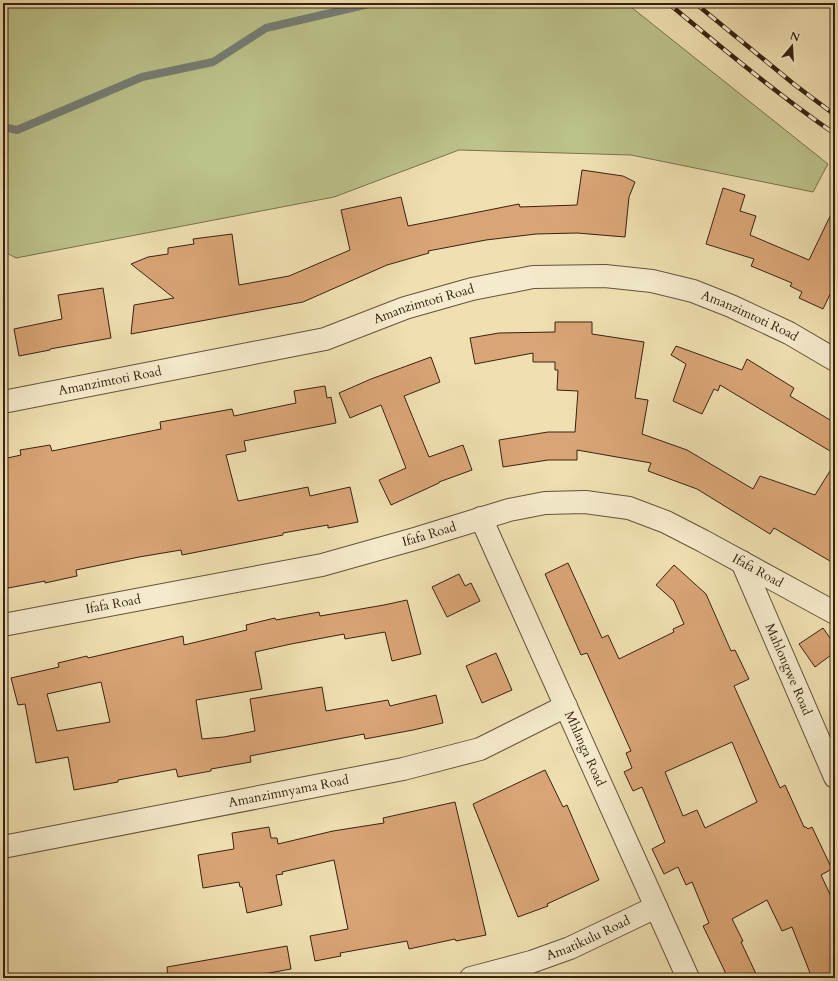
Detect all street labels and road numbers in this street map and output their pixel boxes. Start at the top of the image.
street label: Amanzimtoti Road [371,280,476,328]
street label: Amanzimtoti Road [698,286,802,346]
street label: Amanzimtoti Road [57,362,163,400]
street label: Ifafa Road [400,518,459,551]
street label: Ifafa Road [729,550,786,592]
street label: Ifafa Road [84,590,142,618]
street label: Mahlongwe Road [761,621,816,718]
street label: Mhlanga Road [560,708,610,789]
street label: Amanzimnyama Road [227,771,350,812]
street label: Amatikulu Road [544,912,633,965]

